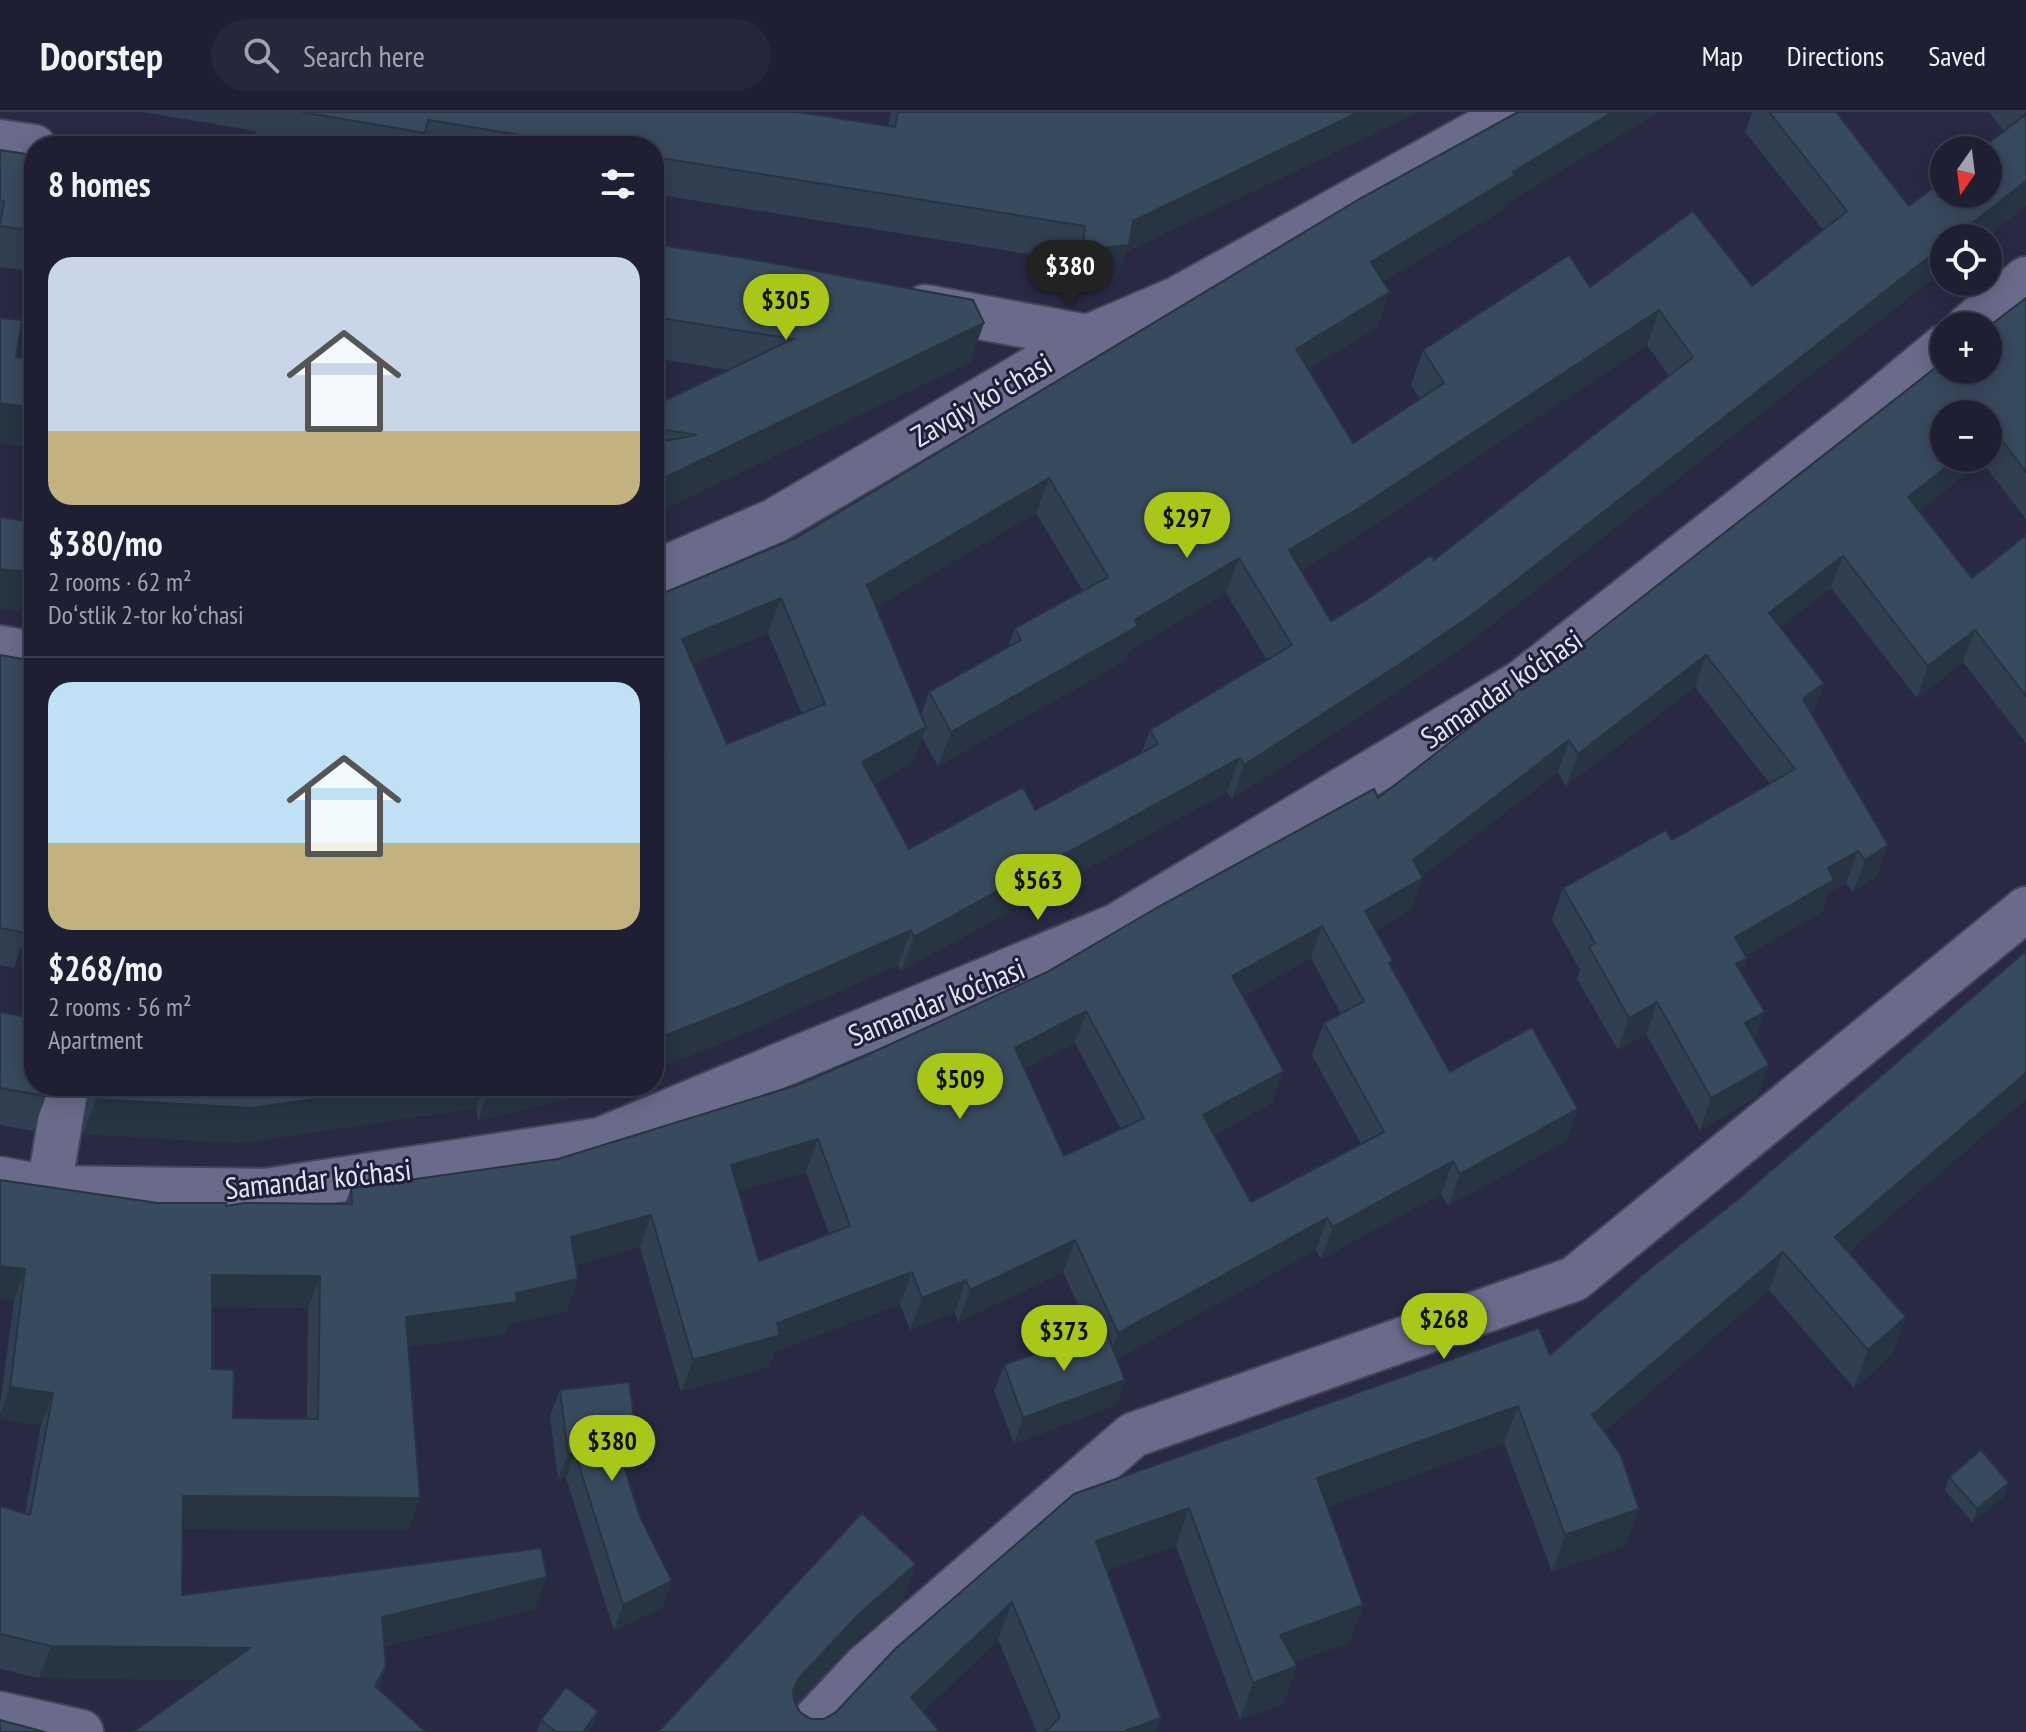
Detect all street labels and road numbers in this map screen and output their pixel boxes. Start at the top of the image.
street label: Zavqiy koʻchasi [904,343,1058,455]
street label: Samandar ko‘chasi [1413,620,1589,756]
street label: Samandar ko‘chasi [842,948,1030,1054]
street label: Samandar ko‘chasi [223,1149,413,1207]

